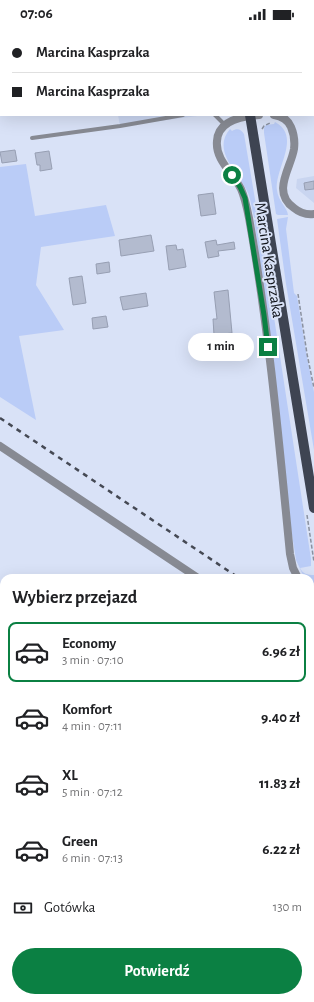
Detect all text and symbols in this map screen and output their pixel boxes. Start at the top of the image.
text: 07:06 [20,6,53,21]
text: Marcina Kasprzaka [36,45,150,60]
text: Marcina Kasprzaka [36,84,150,99]
route start [223,166,241,184]
street label: Marcina Kasprzaka [252,201,286,319]
callout: 1 min [188,333,254,361]
route end [259,338,277,356]
text: 1 min [207,340,235,353]
text: Wybierz przejazd [12,589,137,607]
icon: car [14,634,50,670]
text: Economy [62,636,116,651]
text: 6.96 zł [262,644,300,659]
text: 3 min · 07:10 [62,654,124,667]
icon: car [14,700,50,736]
text: Komfort [62,702,112,717]
text: 9.40 zł [261,710,300,725]
text: 4 min · 07:11 [62,720,122,733]
icon: car [14,766,50,802]
text: XL [62,768,78,783]
text: 11.83 zł [259,776,300,791]
text: 5 min · 07:12 [62,786,123,799]
icon: car [14,832,50,868]
text: Green [62,834,98,849]
text: 6.22 zł [262,842,300,857]
text: 6 min · 07:13 [62,852,123,865]
icon: cash [12,897,34,919]
text: Gotówka [44,900,95,915]
text: 130 m [273,901,302,914]
button: Potwierdź [12,948,302,994]

